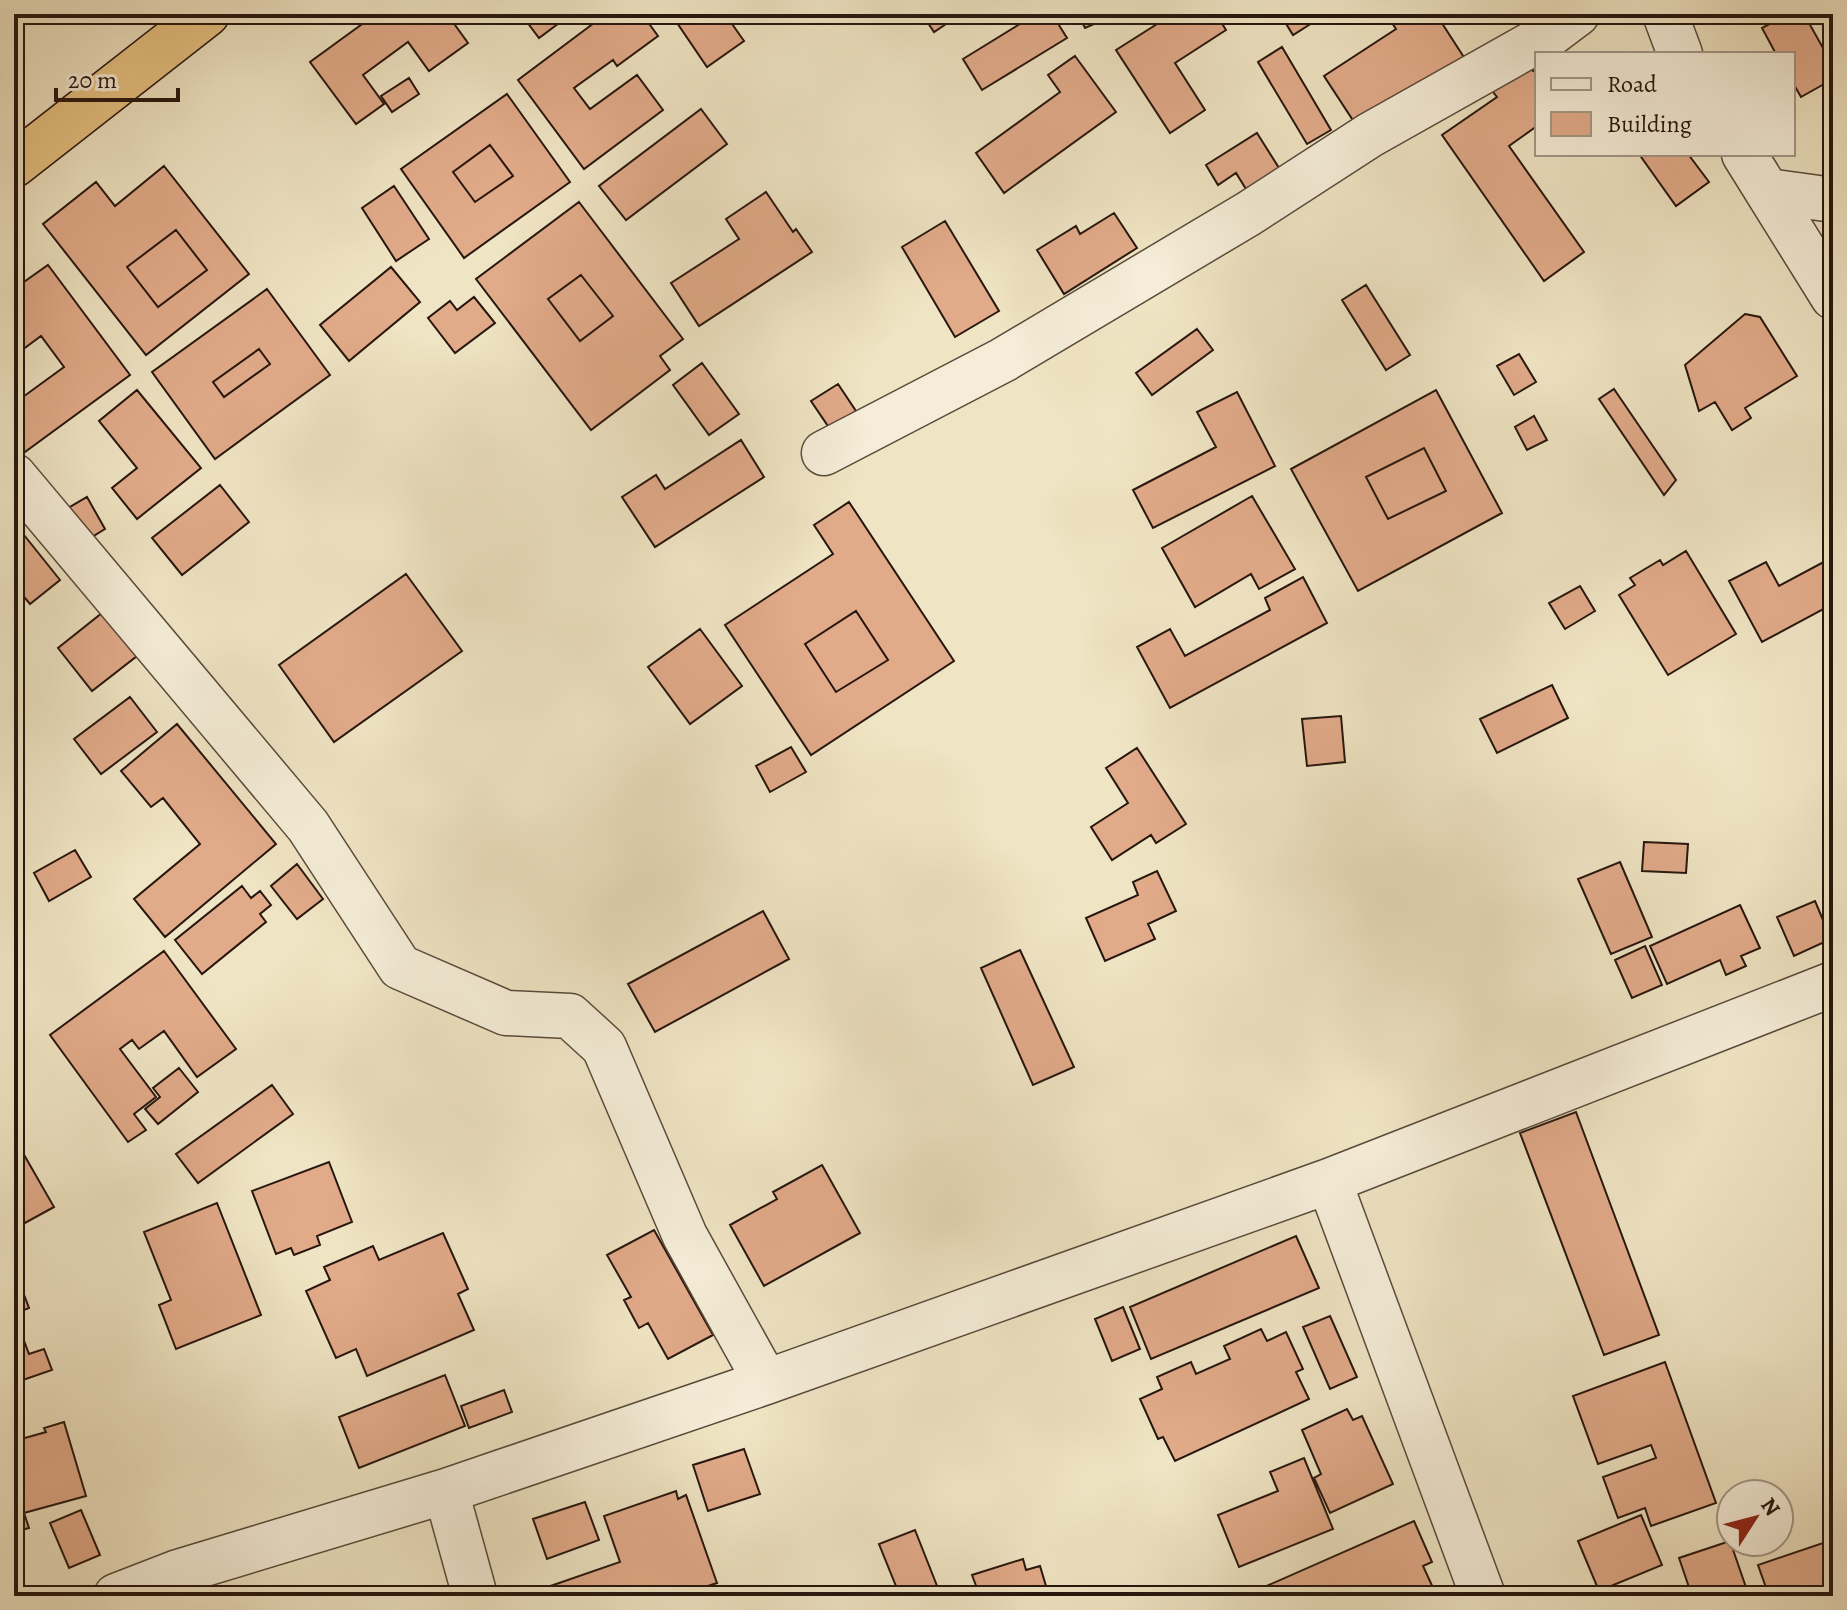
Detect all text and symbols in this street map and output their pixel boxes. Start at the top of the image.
scale bar [56,52,178,102]
legend [1535,52,1795,156]
text: 20 m [68,64,117,96]
text: Road [1607,68,1657,100]
text: Building [1607,108,1692,140]
north arrow [1715,1478,1795,1558]
text: N [1754,1492,1787,1522]

